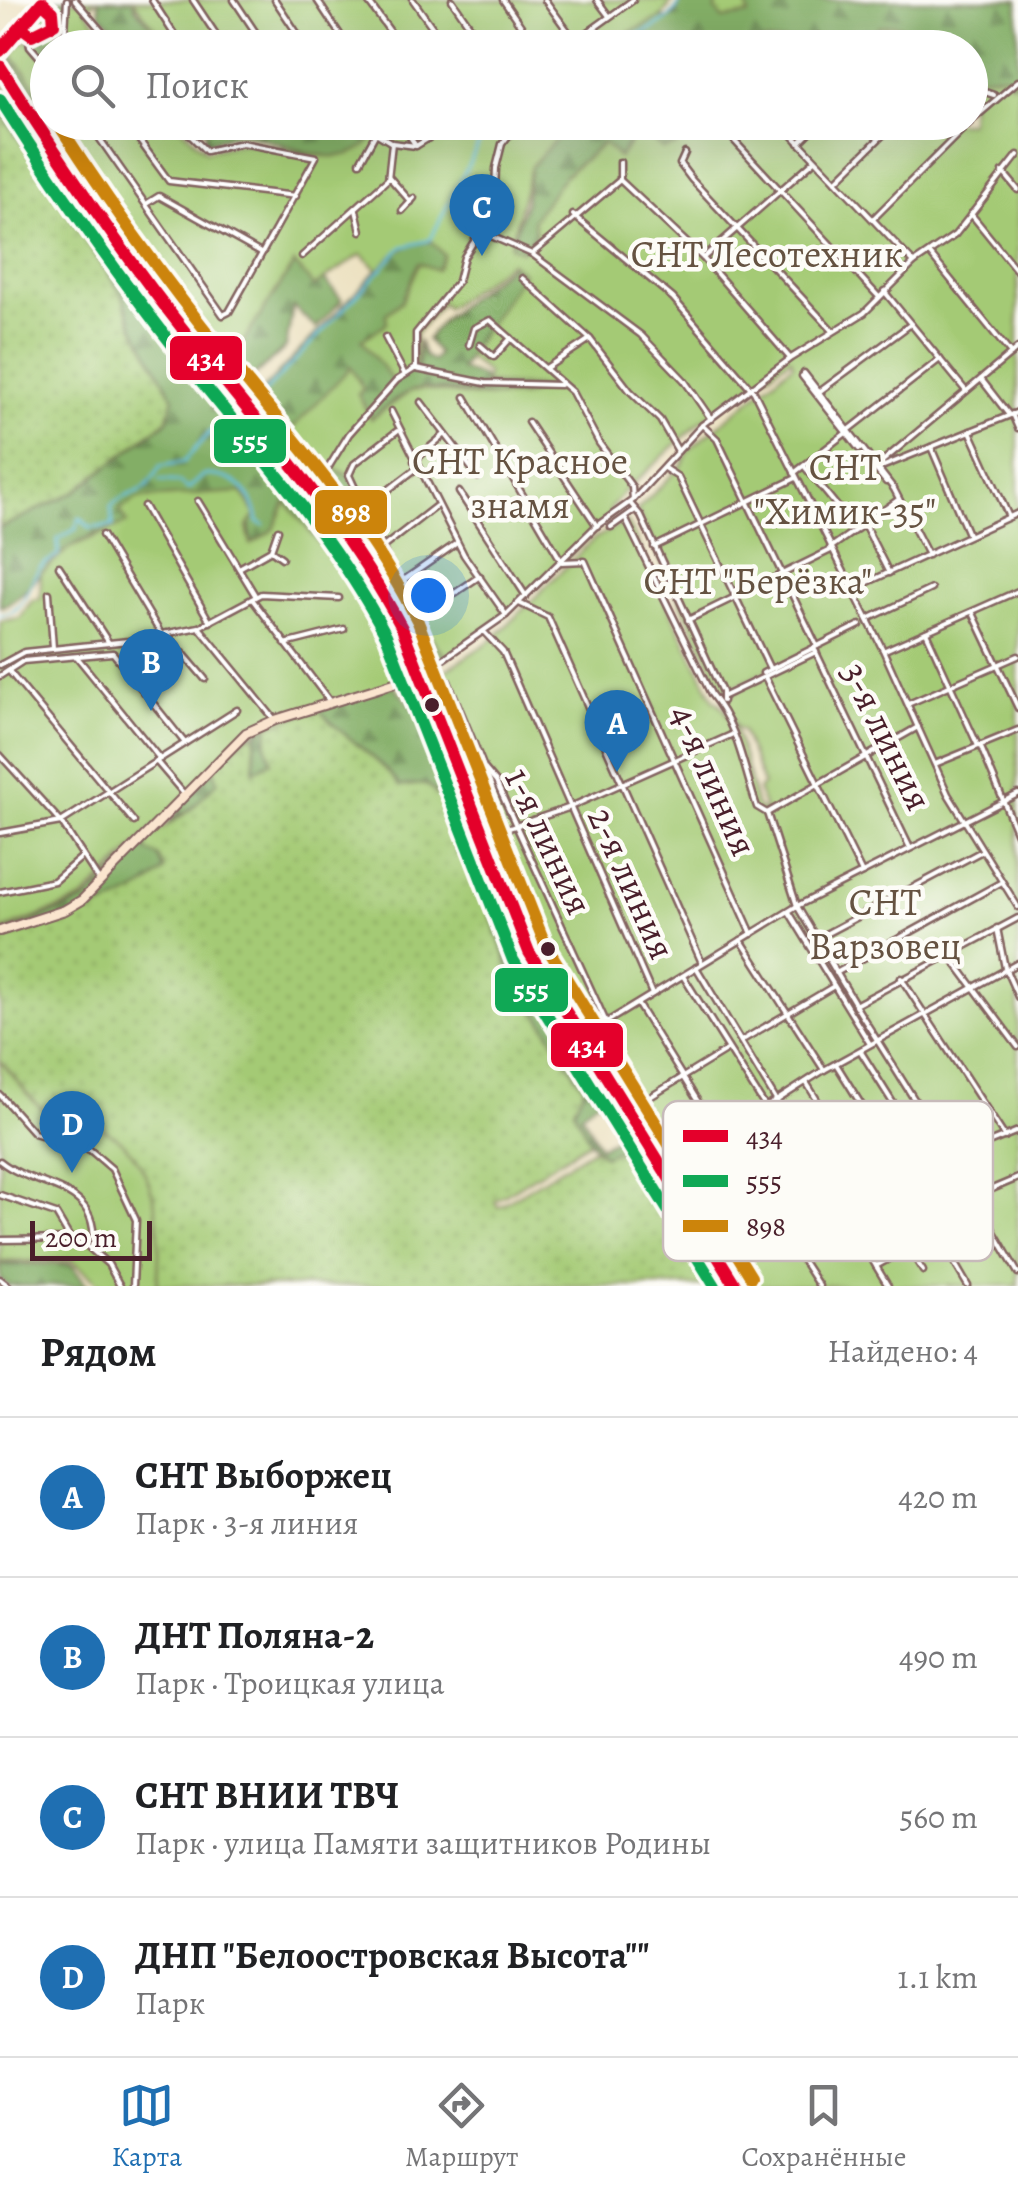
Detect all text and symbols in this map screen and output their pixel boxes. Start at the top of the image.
search box [30,30,988,140]
icon: search [65,58,120,113]
text: Поиск [145,59,249,111]
pin: C [450,174,514,256]
park label: СНТ Лесотехник [631,228,903,280]
line badge: 434 [168,334,244,382]
text: 434 [187,340,225,378]
line badge: 555 [212,417,288,465]
text: 555 [232,422,268,460]
park label: СНТ Красное знамя [412,435,628,531]
park label: СНТ "Химик-35" [754,441,936,537]
line badge: 898 [313,488,389,536]
text: 898 [331,494,371,532]
park label: СНТ "Берёзка" [644,555,872,607]
your location [403,570,454,621]
pin: B [118,628,184,711]
street label: 3-я линия [829,653,945,819]
pin: A [584,690,650,772]
unlabelled marker [422,695,442,715]
street label: 4-я линия [658,696,770,864]
street label: 1-я линия [492,759,606,923]
street label: 2-я линия [575,799,689,967]
park label: СНТ Варзовец [809,876,961,972]
unlabelled marker [538,939,558,959]
line badge: 555 [493,966,570,1014]
text: 555 [513,971,549,1009]
line badge: 434 [549,1021,625,1069]
text: 434 [568,1027,606,1065]
pin: D [40,1090,104,1173]
legend [663,1101,993,1261]
text: 434 [746,1118,783,1156]
text: 555 [746,1163,782,1201]
text: 898 [746,1208,786,1246]
scale bar [30,1216,152,1260]
text: 200 m [45,1219,117,1257]
text: Рядом [40,1323,157,1380]
text: Найдено: 4 [827,1329,978,1373]
text: СНТ Выборжец [135,1449,392,1501]
text: A [62,1475,83,1519]
text: 420 m [898,1475,978,1519]
text: Парк · 3-я линия [135,1501,358,1545]
text: ДНТ Поляна-2 [135,1609,374,1661]
text: B [62,1635,83,1679]
text: 490 m [899,1635,978,1679]
text: Парк · Троицкая улица [135,1661,445,1705]
text: СНТ ВНИИ ТВЧ [135,1769,399,1821]
text: C [63,1795,82,1839]
text: 560 m [899,1795,978,1839]
text: Парк · улица Памяти защитников Родины [135,1821,711,1865]
text: ДНП "Белоостровская Высота"" [135,1929,649,1981]
text: D [61,1955,84,1999]
text: 1.1 km [897,1955,978,1999]
text: Парк [135,1981,205,2025]
tab: Карта [112,2078,182,2176]
tab: Маршрут [405,2078,518,2176]
tab: Сохранённые [741,2078,907,2176]

